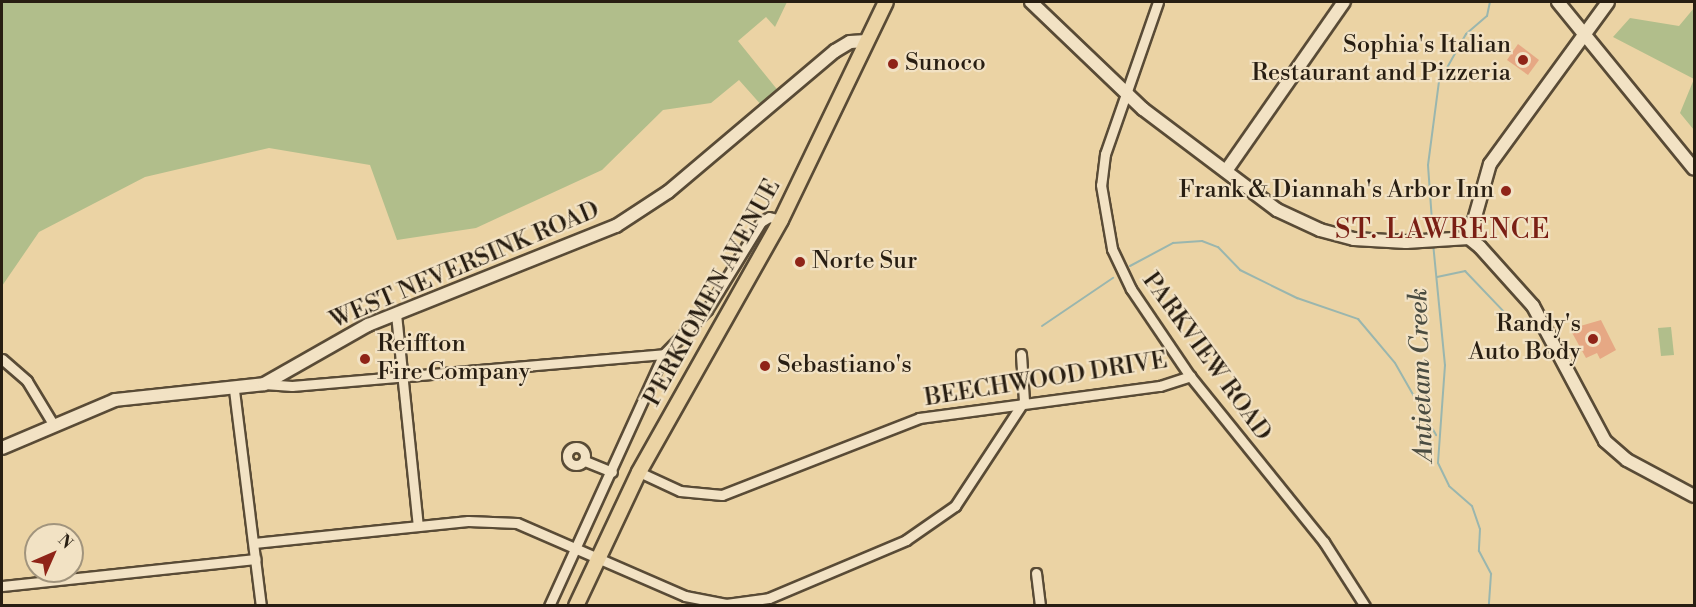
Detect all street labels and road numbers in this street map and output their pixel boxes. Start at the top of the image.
street label: PERKIOMEN AVENUE [639,174,787,412]
street label: WEST NEVERSINK ROAD [326,196,604,336]
street label: PARKVIEW ROAD [1135,267,1277,447]
street label: BEECHWOOD DRIVE [922,347,1170,413]

